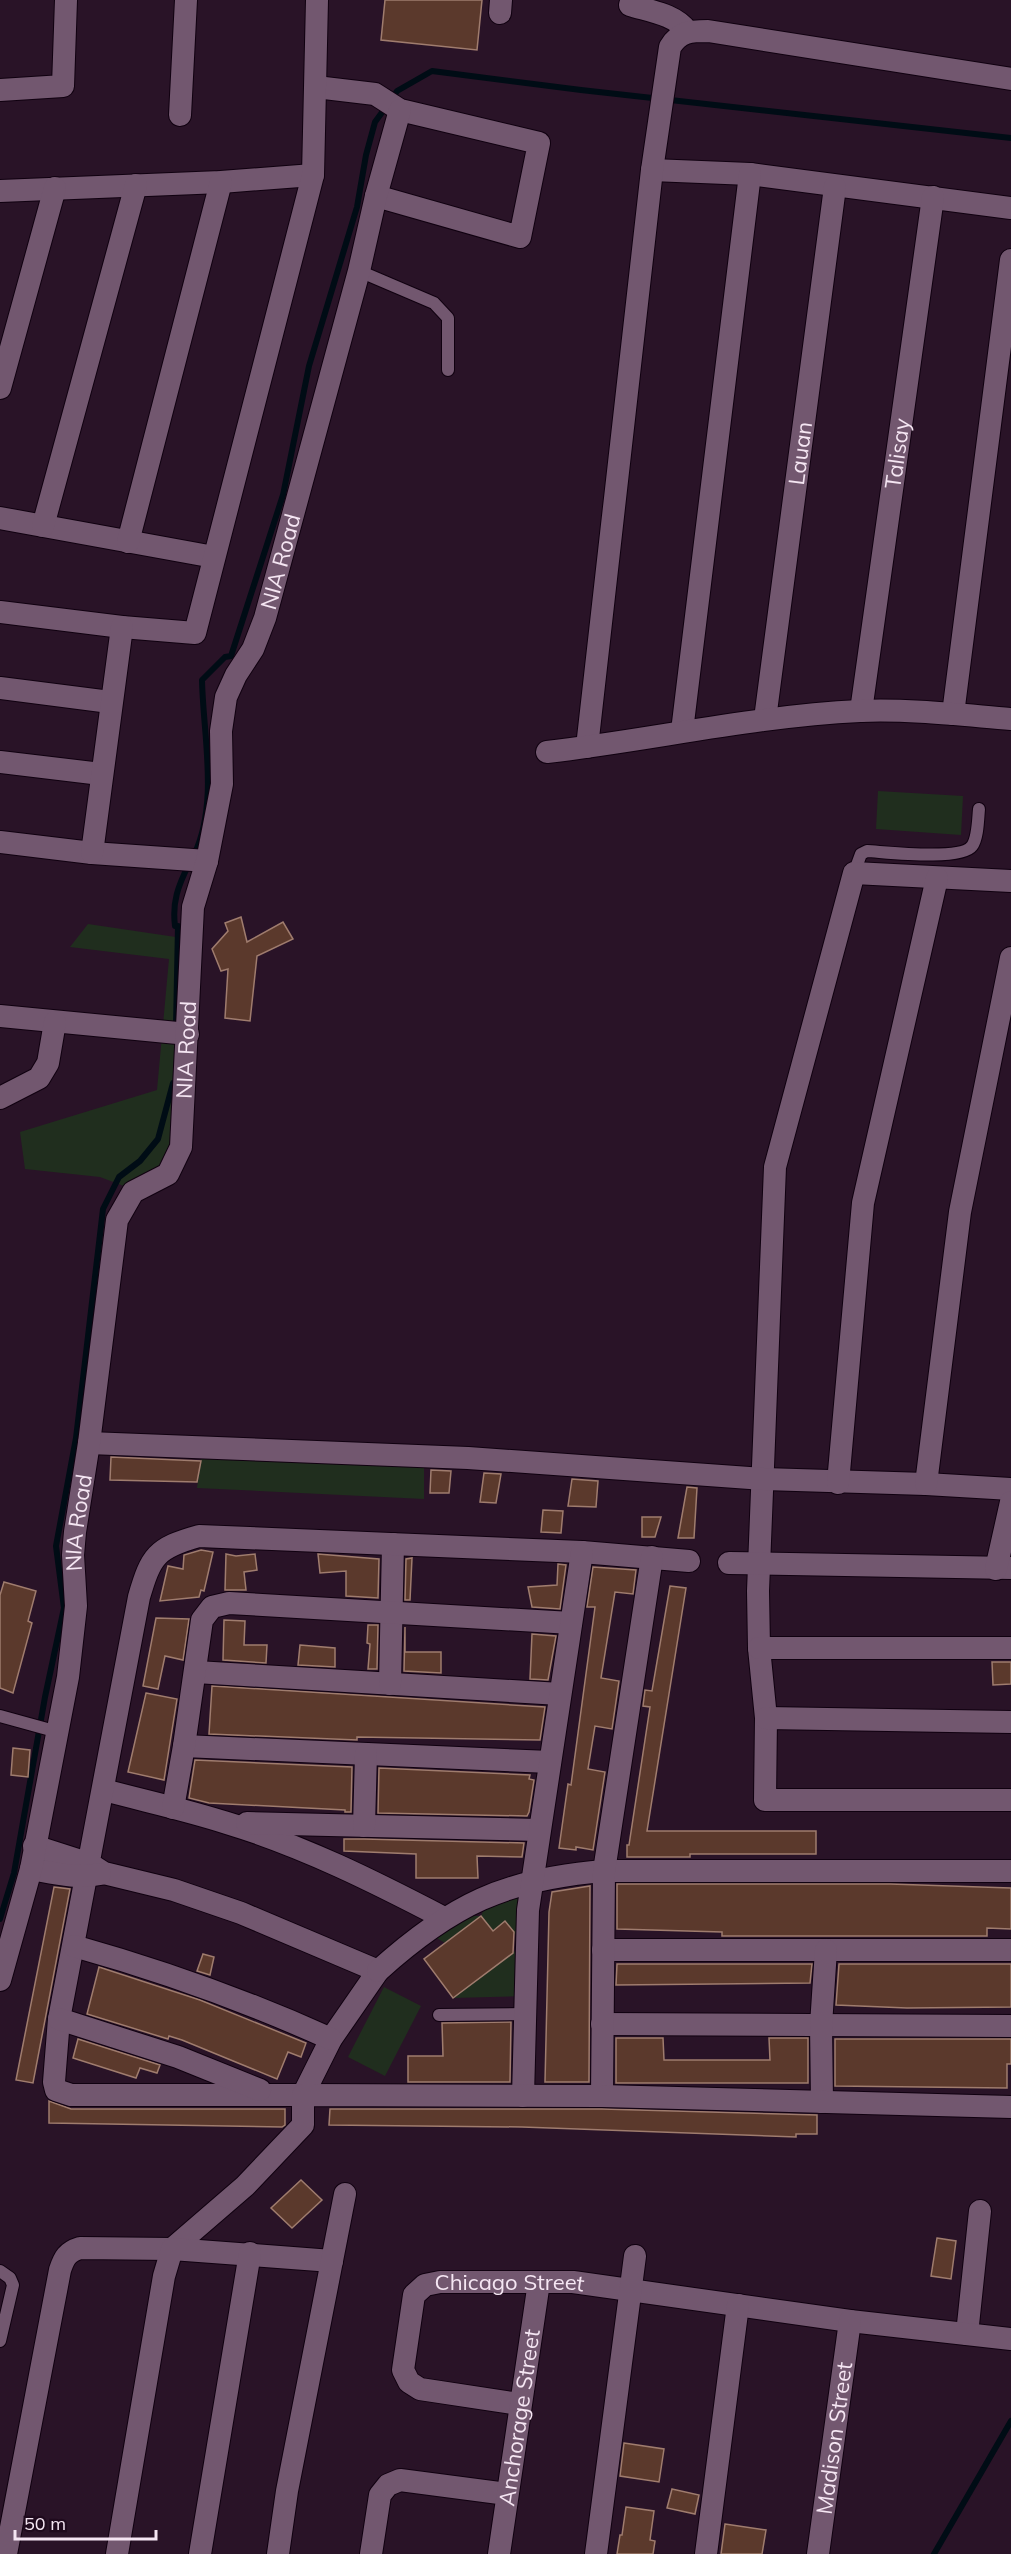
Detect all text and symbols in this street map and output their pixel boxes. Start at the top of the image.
street label: Talisay [878,416,916,491]
street label: Lauan [782,420,818,487]
street label: NIA Road [254,511,307,612]
street label: NIA Road [169,1000,202,1100]
street label: NIA Road [59,1472,98,1572]
street label: Chicago Street [435,2268,586,2297]
street label: Anchorage Street [492,2327,546,2508]
street label: Madison Street [810,2360,858,2516]
scale bar [15,2503,156,2541]
text: 50 m [24,2512,66,2535]

